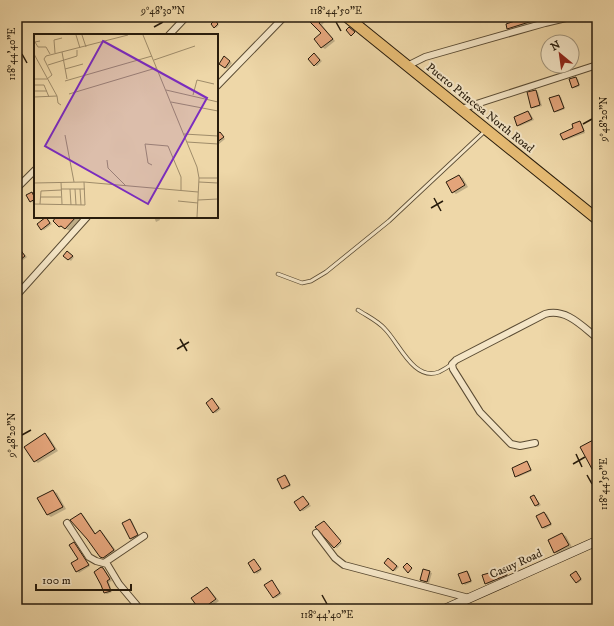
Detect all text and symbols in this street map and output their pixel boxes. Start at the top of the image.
text: 9°48'30"N [140,5,185,17]
text: 118°44'50"E [310,5,362,17]
text: 118°44'40"E [6,28,18,80]
inset map [34,34,218,218]
north arrow [540,34,580,74]
text: N [548,38,563,54]
street label: Puerto Princesa North Road [423,60,537,156]
text: 9°48'20"N [598,97,610,142]
text: 9°48'20"N [6,413,18,458]
text: 118°44'50"E [598,458,610,510]
street label: Casuy Road [487,546,545,582]
scale bar [36,566,131,592]
text: 100 m [42,573,71,588]
text: 118°44'40"E [301,609,353,621]

